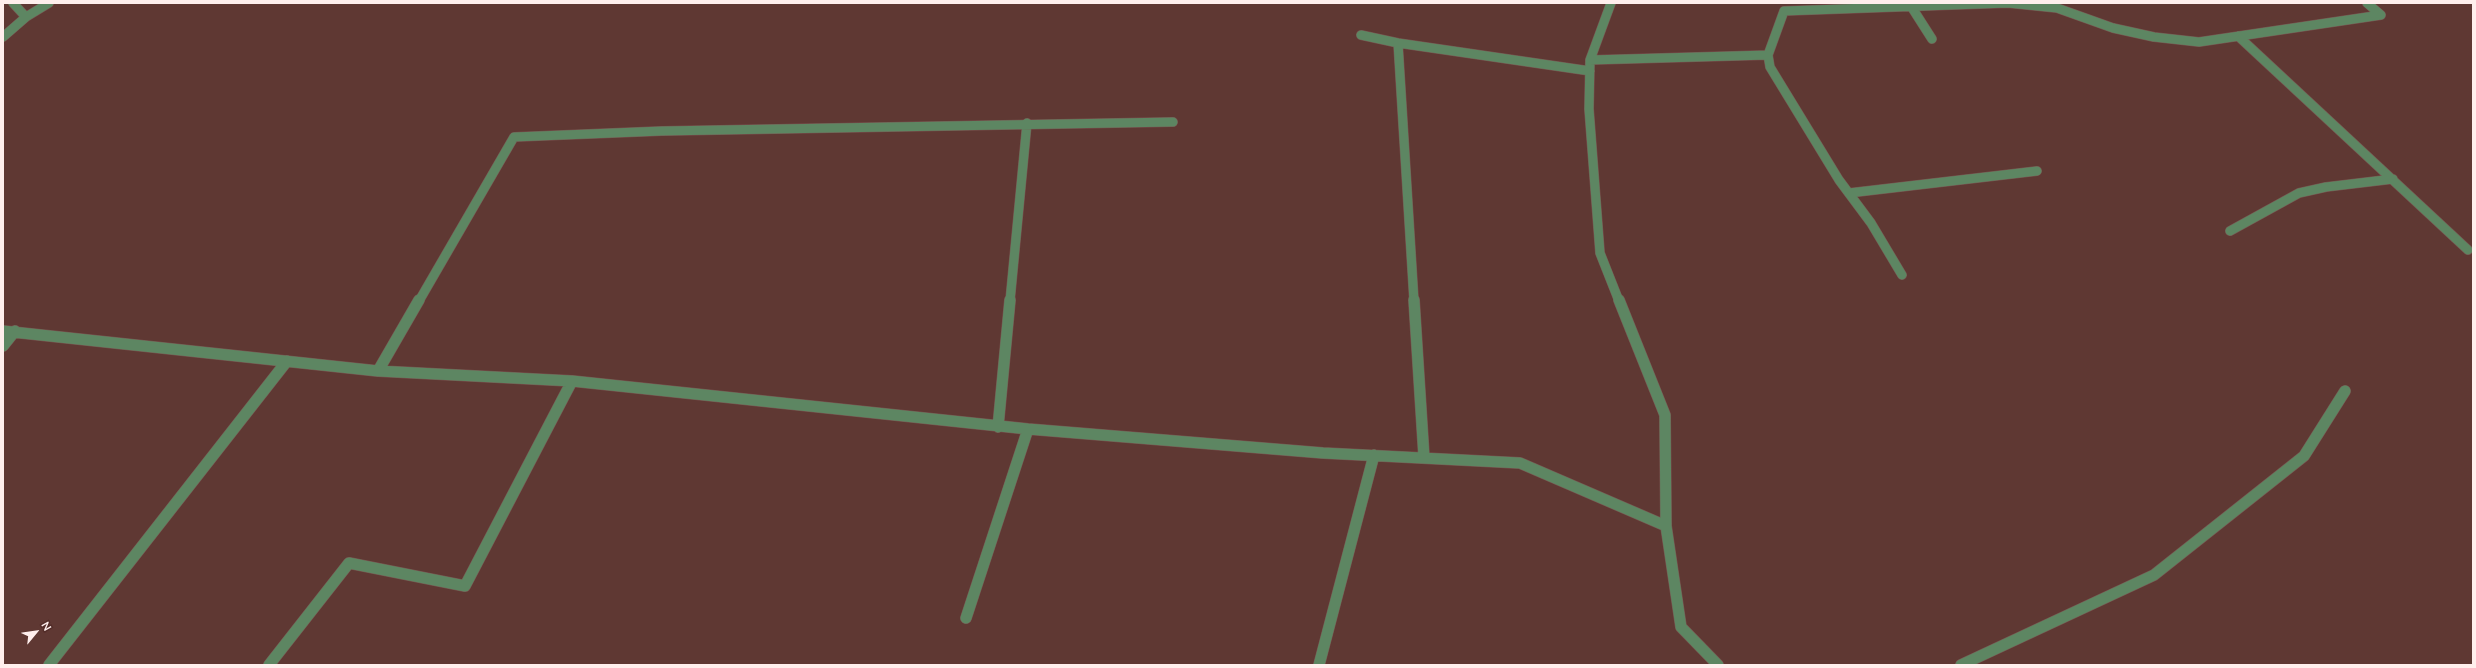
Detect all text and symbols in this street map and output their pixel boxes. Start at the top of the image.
north arrow [16,612,56,652]
text: N [38,619,55,633]

